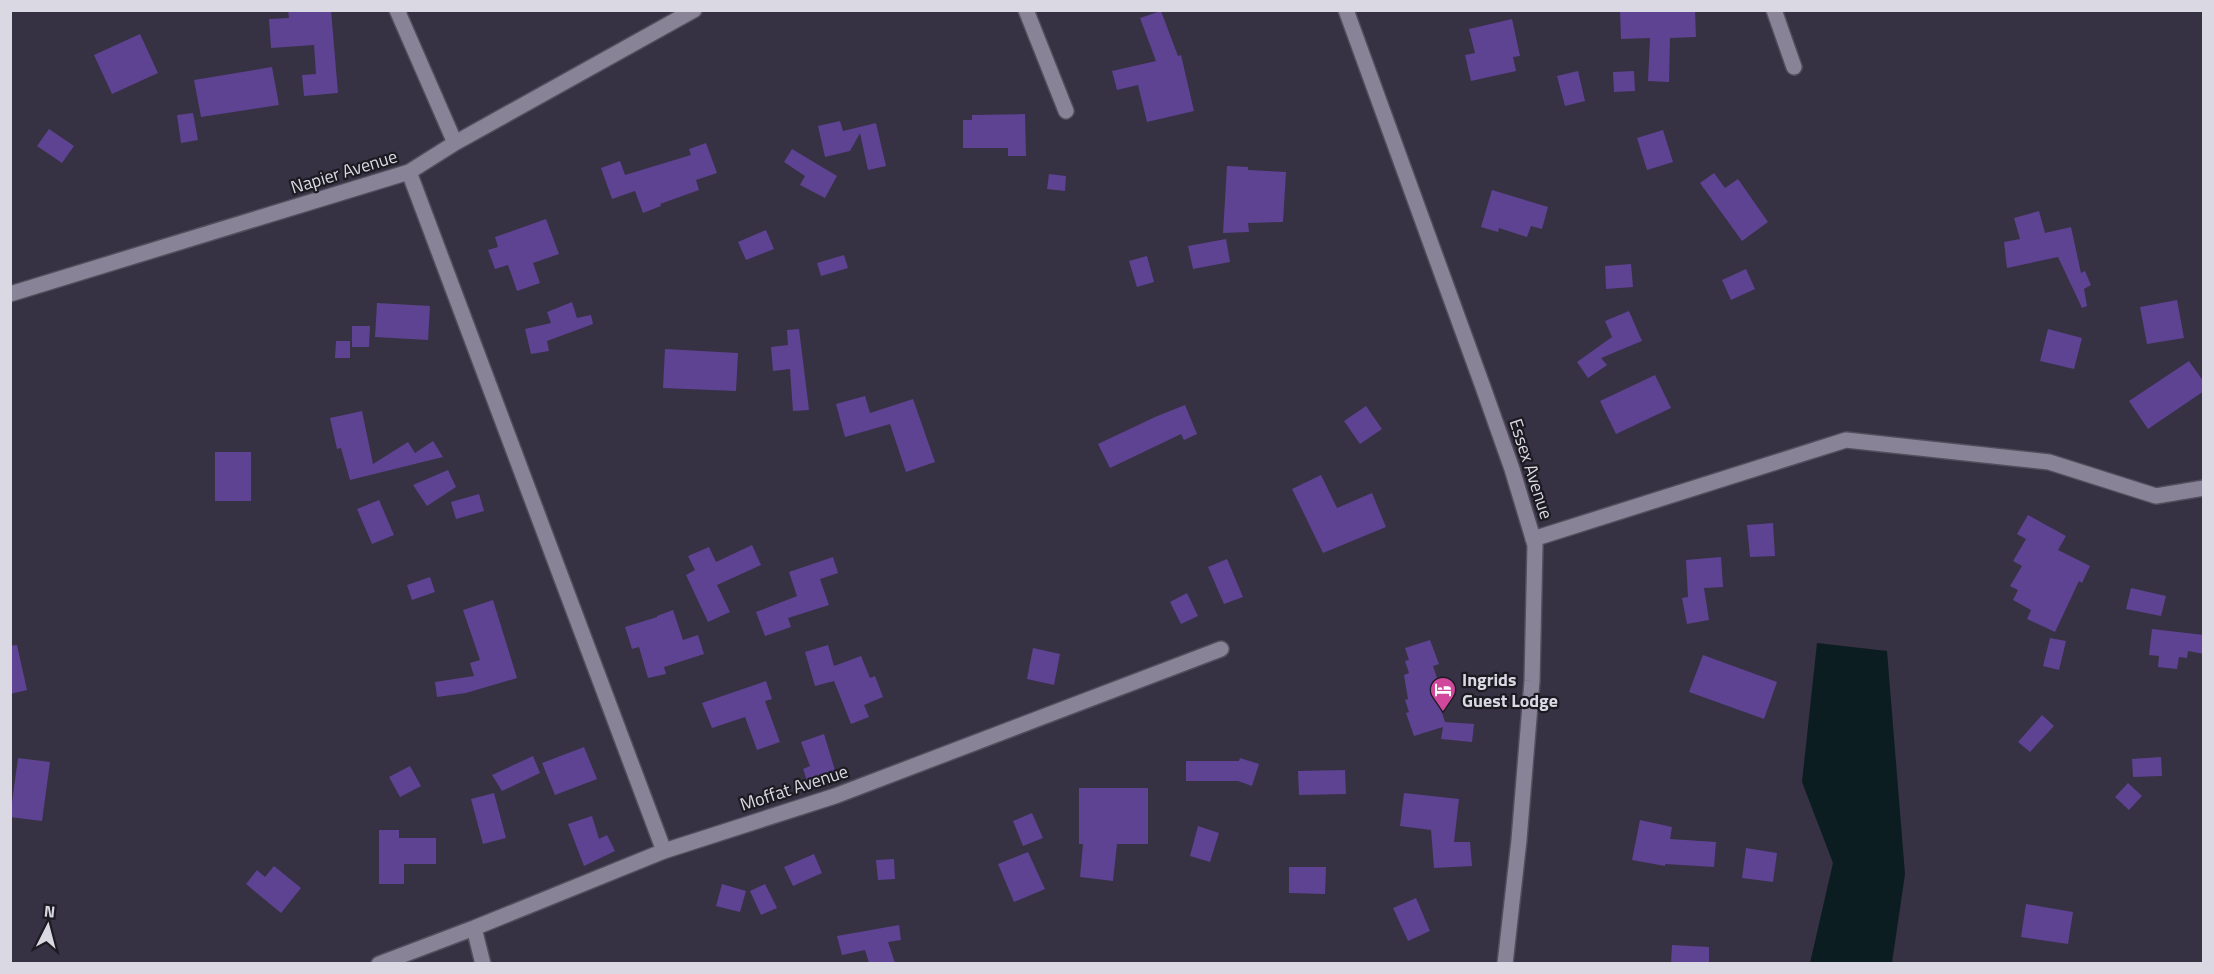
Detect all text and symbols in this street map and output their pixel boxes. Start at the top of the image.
street label: Napier Avenue [287,143,400,201]
street label: Essex Avenue [1503,415,1560,523]
place label: Ingrids Guest Lodge [1462,666,1558,714]
hotel icon: Ingrids Guest Lodge [1428,675,1458,713]
street label: Moffat Avenue [736,757,851,818]
north arrow [18,896,78,956]
text: N [43,899,56,924]

